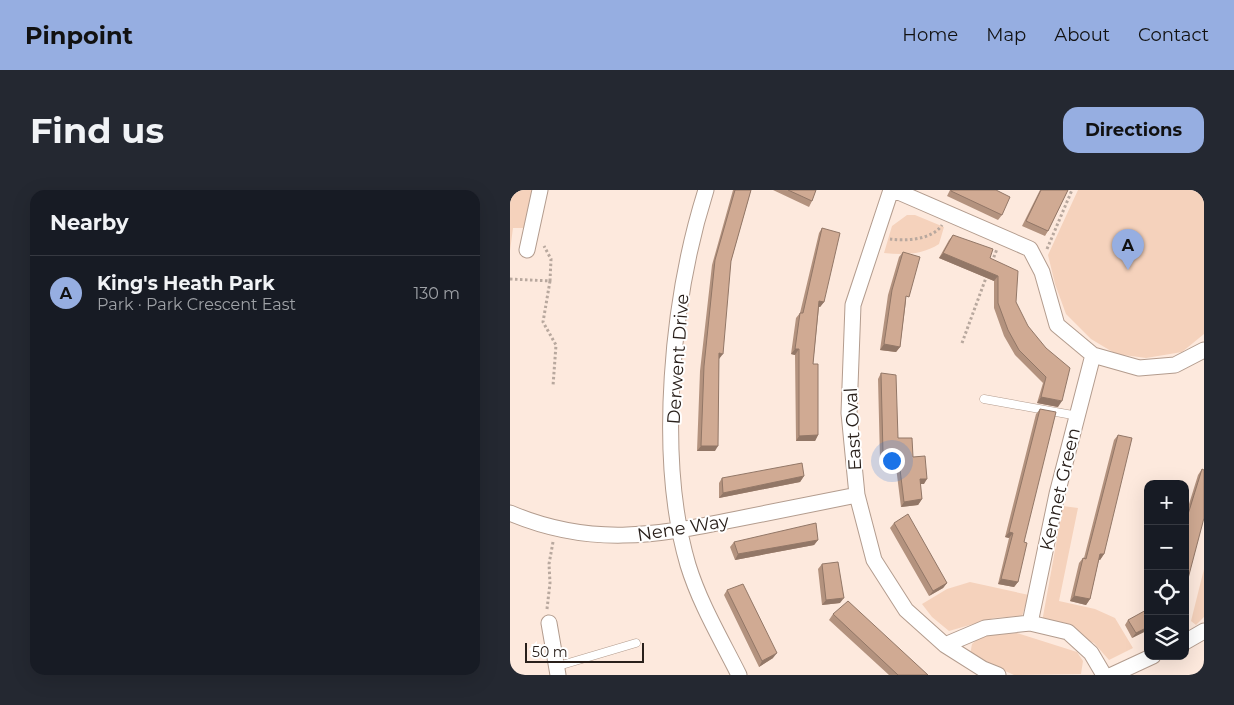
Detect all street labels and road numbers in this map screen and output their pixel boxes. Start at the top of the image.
street label: Derwent Drive [662,293,694,425]
street label: East Oval [840,387,866,471]
street label: Kennet Green [1035,425,1085,553]
street label: Nene Way [636,510,731,546]

